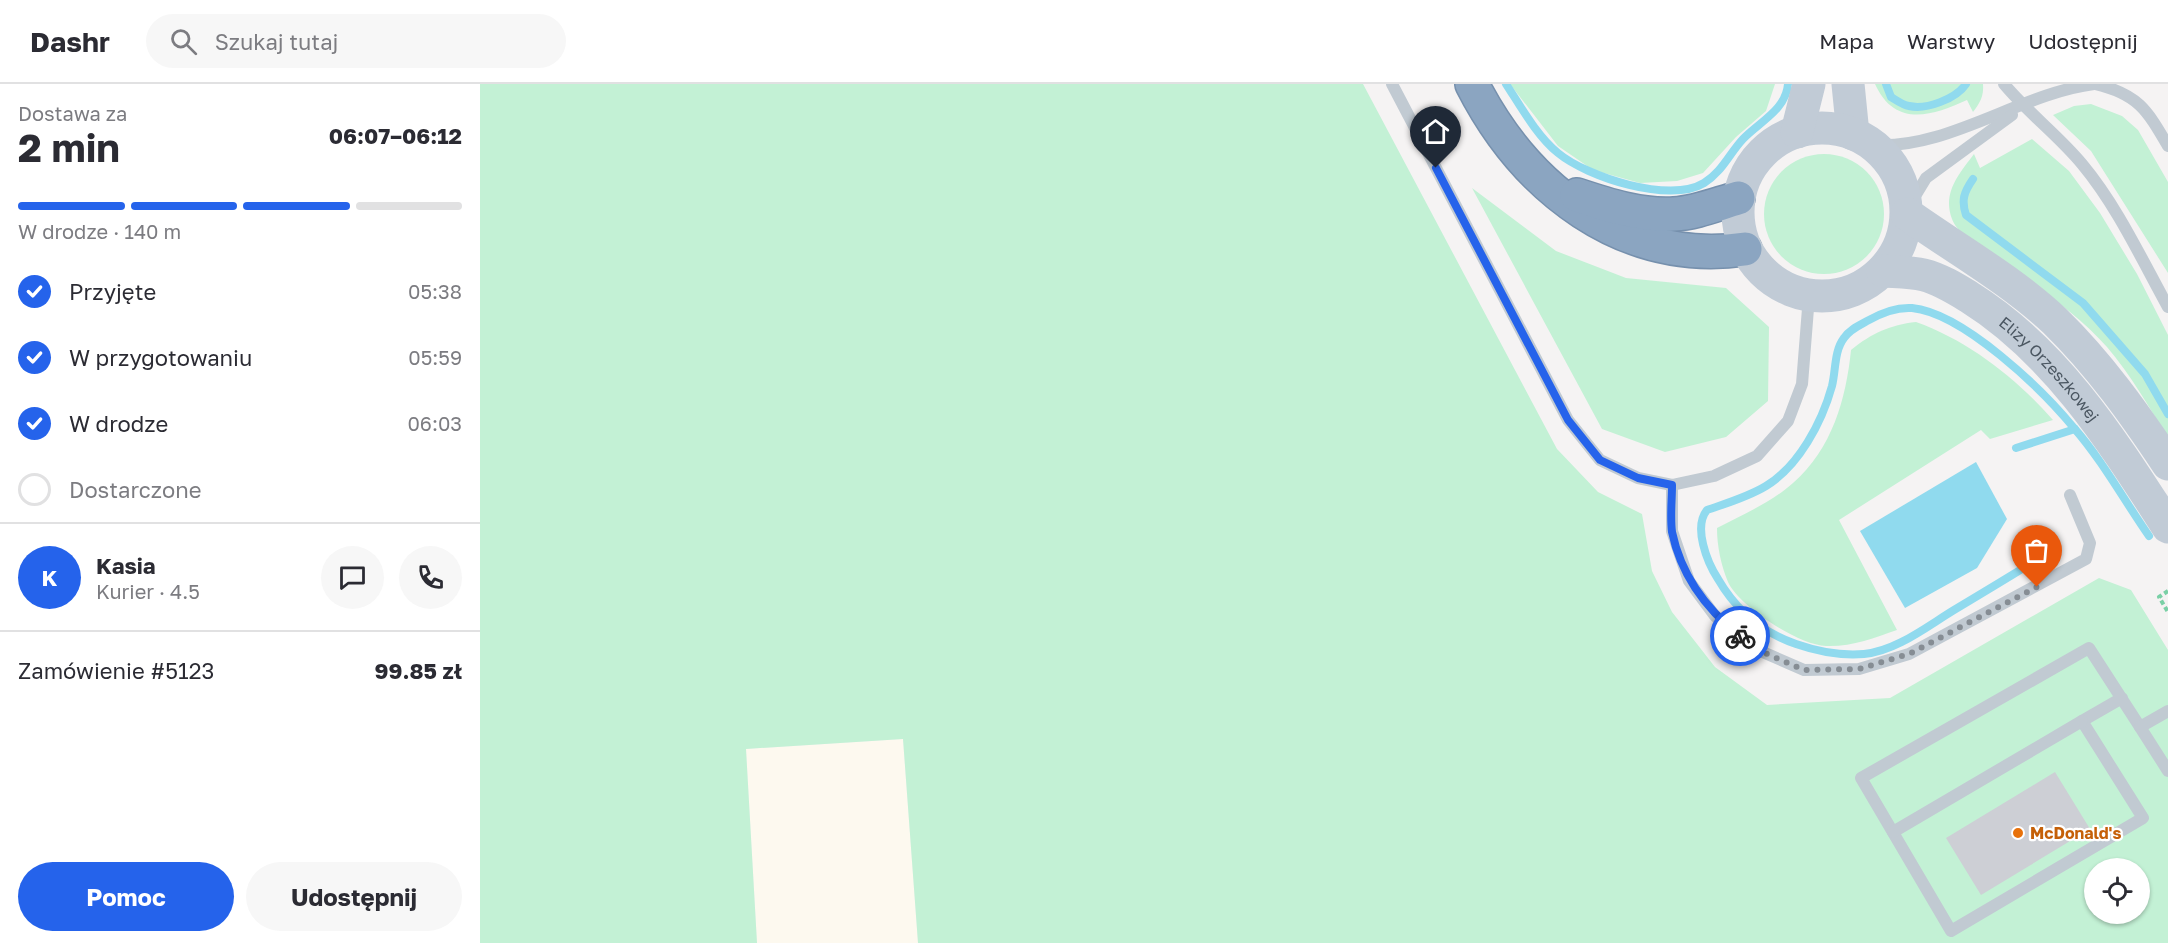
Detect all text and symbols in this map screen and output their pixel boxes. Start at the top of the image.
search box [146,14,566,68]
text: Dashr [30,25,110,58]
icon: search [167,25,200,58]
text: Szukaj tutaj [215,28,338,55]
text: Mapa [1819,28,1874,54]
text: Warstwy [1907,28,1995,54]
text: Udostępnij [2028,28,2138,54]
text: Dostawa za [18,101,127,125]
pin [1410,106,1461,168]
icon: home [1419,115,1452,148]
text: 06:07–06:12 [329,122,462,149]
text: 2 min [18,124,120,171]
text: W drodze · 140 m [18,219,181,243]
icon: check [18,275,51,308]
text: Przyjęte [69,278,156,305]
text: 05:38 [408,279,462,303]
street label: Elizy Orzeszkowej [1995,312,2103,426]
icon: check [18,341,51,374]
text: W przygotowaniu [69,344,252,371]
text: 05:59 [408,345,462,369]
icon: check [18,407,51,440]
text: W drodze [69,410,168,437]
text: 06:03 [407,411,462,435]
text: Dostarczone [69,476,202,503]
pin [2011,525,2062,587]
icon: bag [2020,534,2053,567]
button: chat [321,546,384,609]
button: phone [399,546,462,609]
text: Kasia [96,552,156,579]
text: K [42,564,57,591]
text: Kurier · 4.5 [96,579,200,603]
courier [1710,606,1770,666]
icon: bike [1724,620,1757,653]
text: Zamówienie #5123 [18,657,214,684]
text: 99.85 zł [375,657,462,684]
place label: McDonald's [2030,823,2121,843]
marker: McDonald's [2011,826,2025,840]
map controls [2084,858,2150,924]
button: locate [2084,858,2150,924]
button: Pomoc [18,862,234,931]
button: Udostępnij [246,862,462,931]

